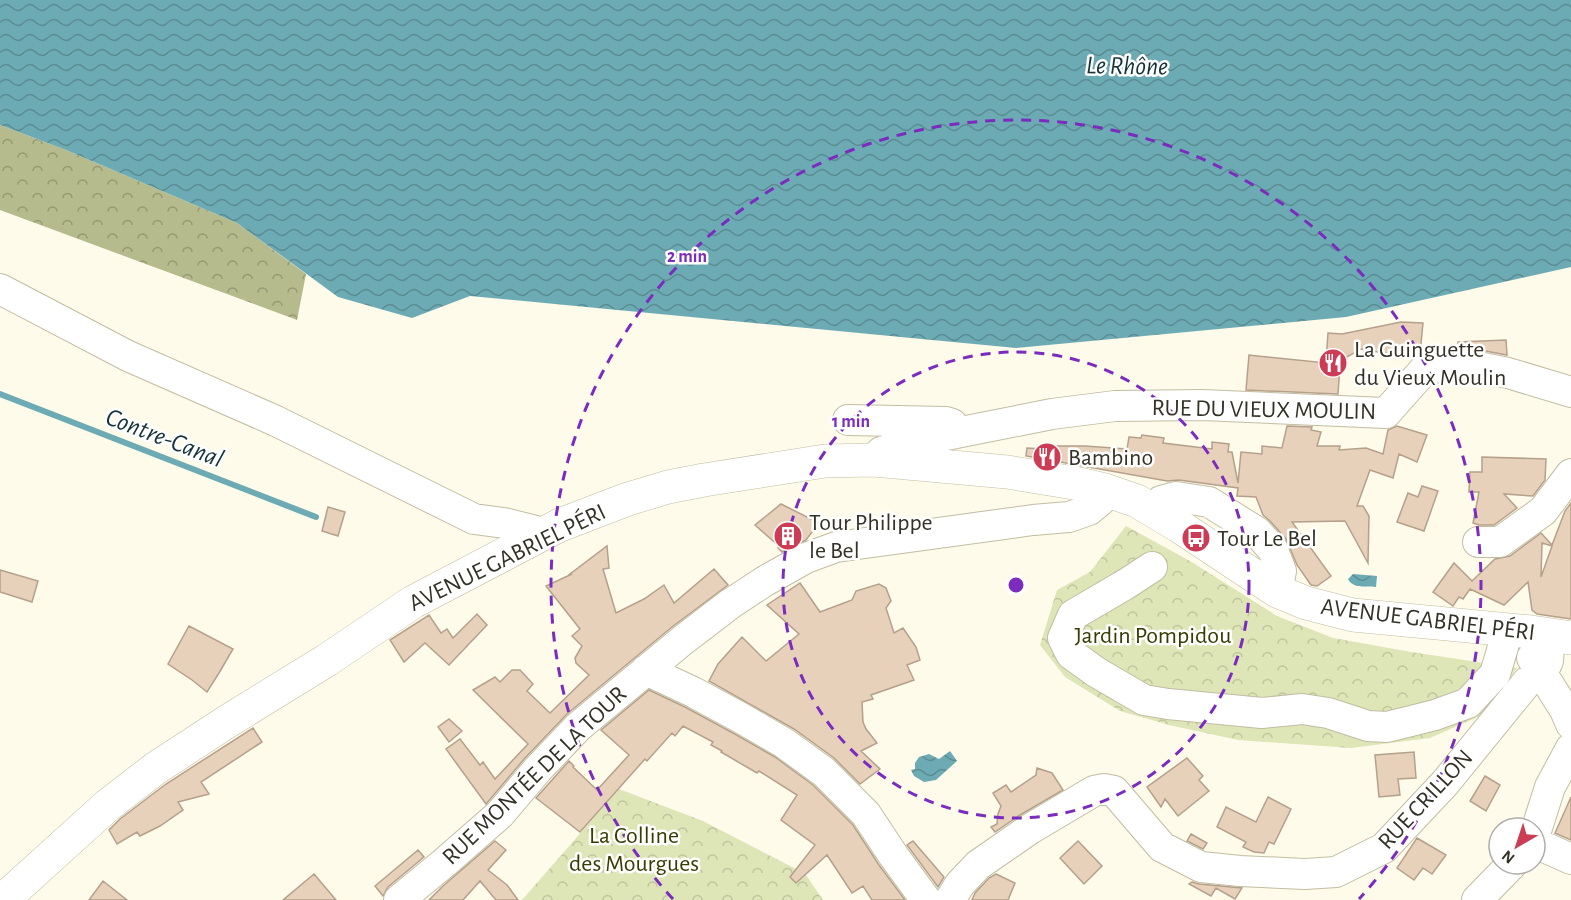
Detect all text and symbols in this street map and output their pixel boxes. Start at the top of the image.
water label: Le Rhône [1086,52,1168,80]
text: 2 min [667,248,707,266]
place label: La Guinguette du Vieux Moulin [1354,338,1506,390]
restaurant icon: La Guinguette du Vieux Moulin [1317,347,1349,379]
street label: RUE DU VIEUX MOULIN [1151,396,1377,424]
water label: Contre-Canal [102,404,227,472]
text: 1 min [832,413,870,431]
restaurant icon: Bambino [1031,441,1063,473]
place label: Bambino [1068,446,1153,470]
street label: AVENUE GABRIEL PÉRI [404,498,610,616]
place label: Tour Philippe le Bel [809,511,933,563]
building icon: Tour Philippe le Bel [772,520,804,552]
bus stop icon: Tour Le Bel [1180,522,1212,554]
place label: Tour Le Bel [1217,527,1317,551]
centre of rings [1006,575,1026,595]
street label: AVENUE GABRIEL PÉRI [1319,593,1537,645]
park label: Jardin Pompidou [1075,624,1231,648]
street label: RUE MONTÉE DE LA TOUR [437,680,631,870]
street label: RUE CRILLON [1374,745,1478,854]
north arrow [1487,816,1547,876]
park label: La Colline des Mourgues [569,824,699,876]
text: N [1499,847,1518,867]

